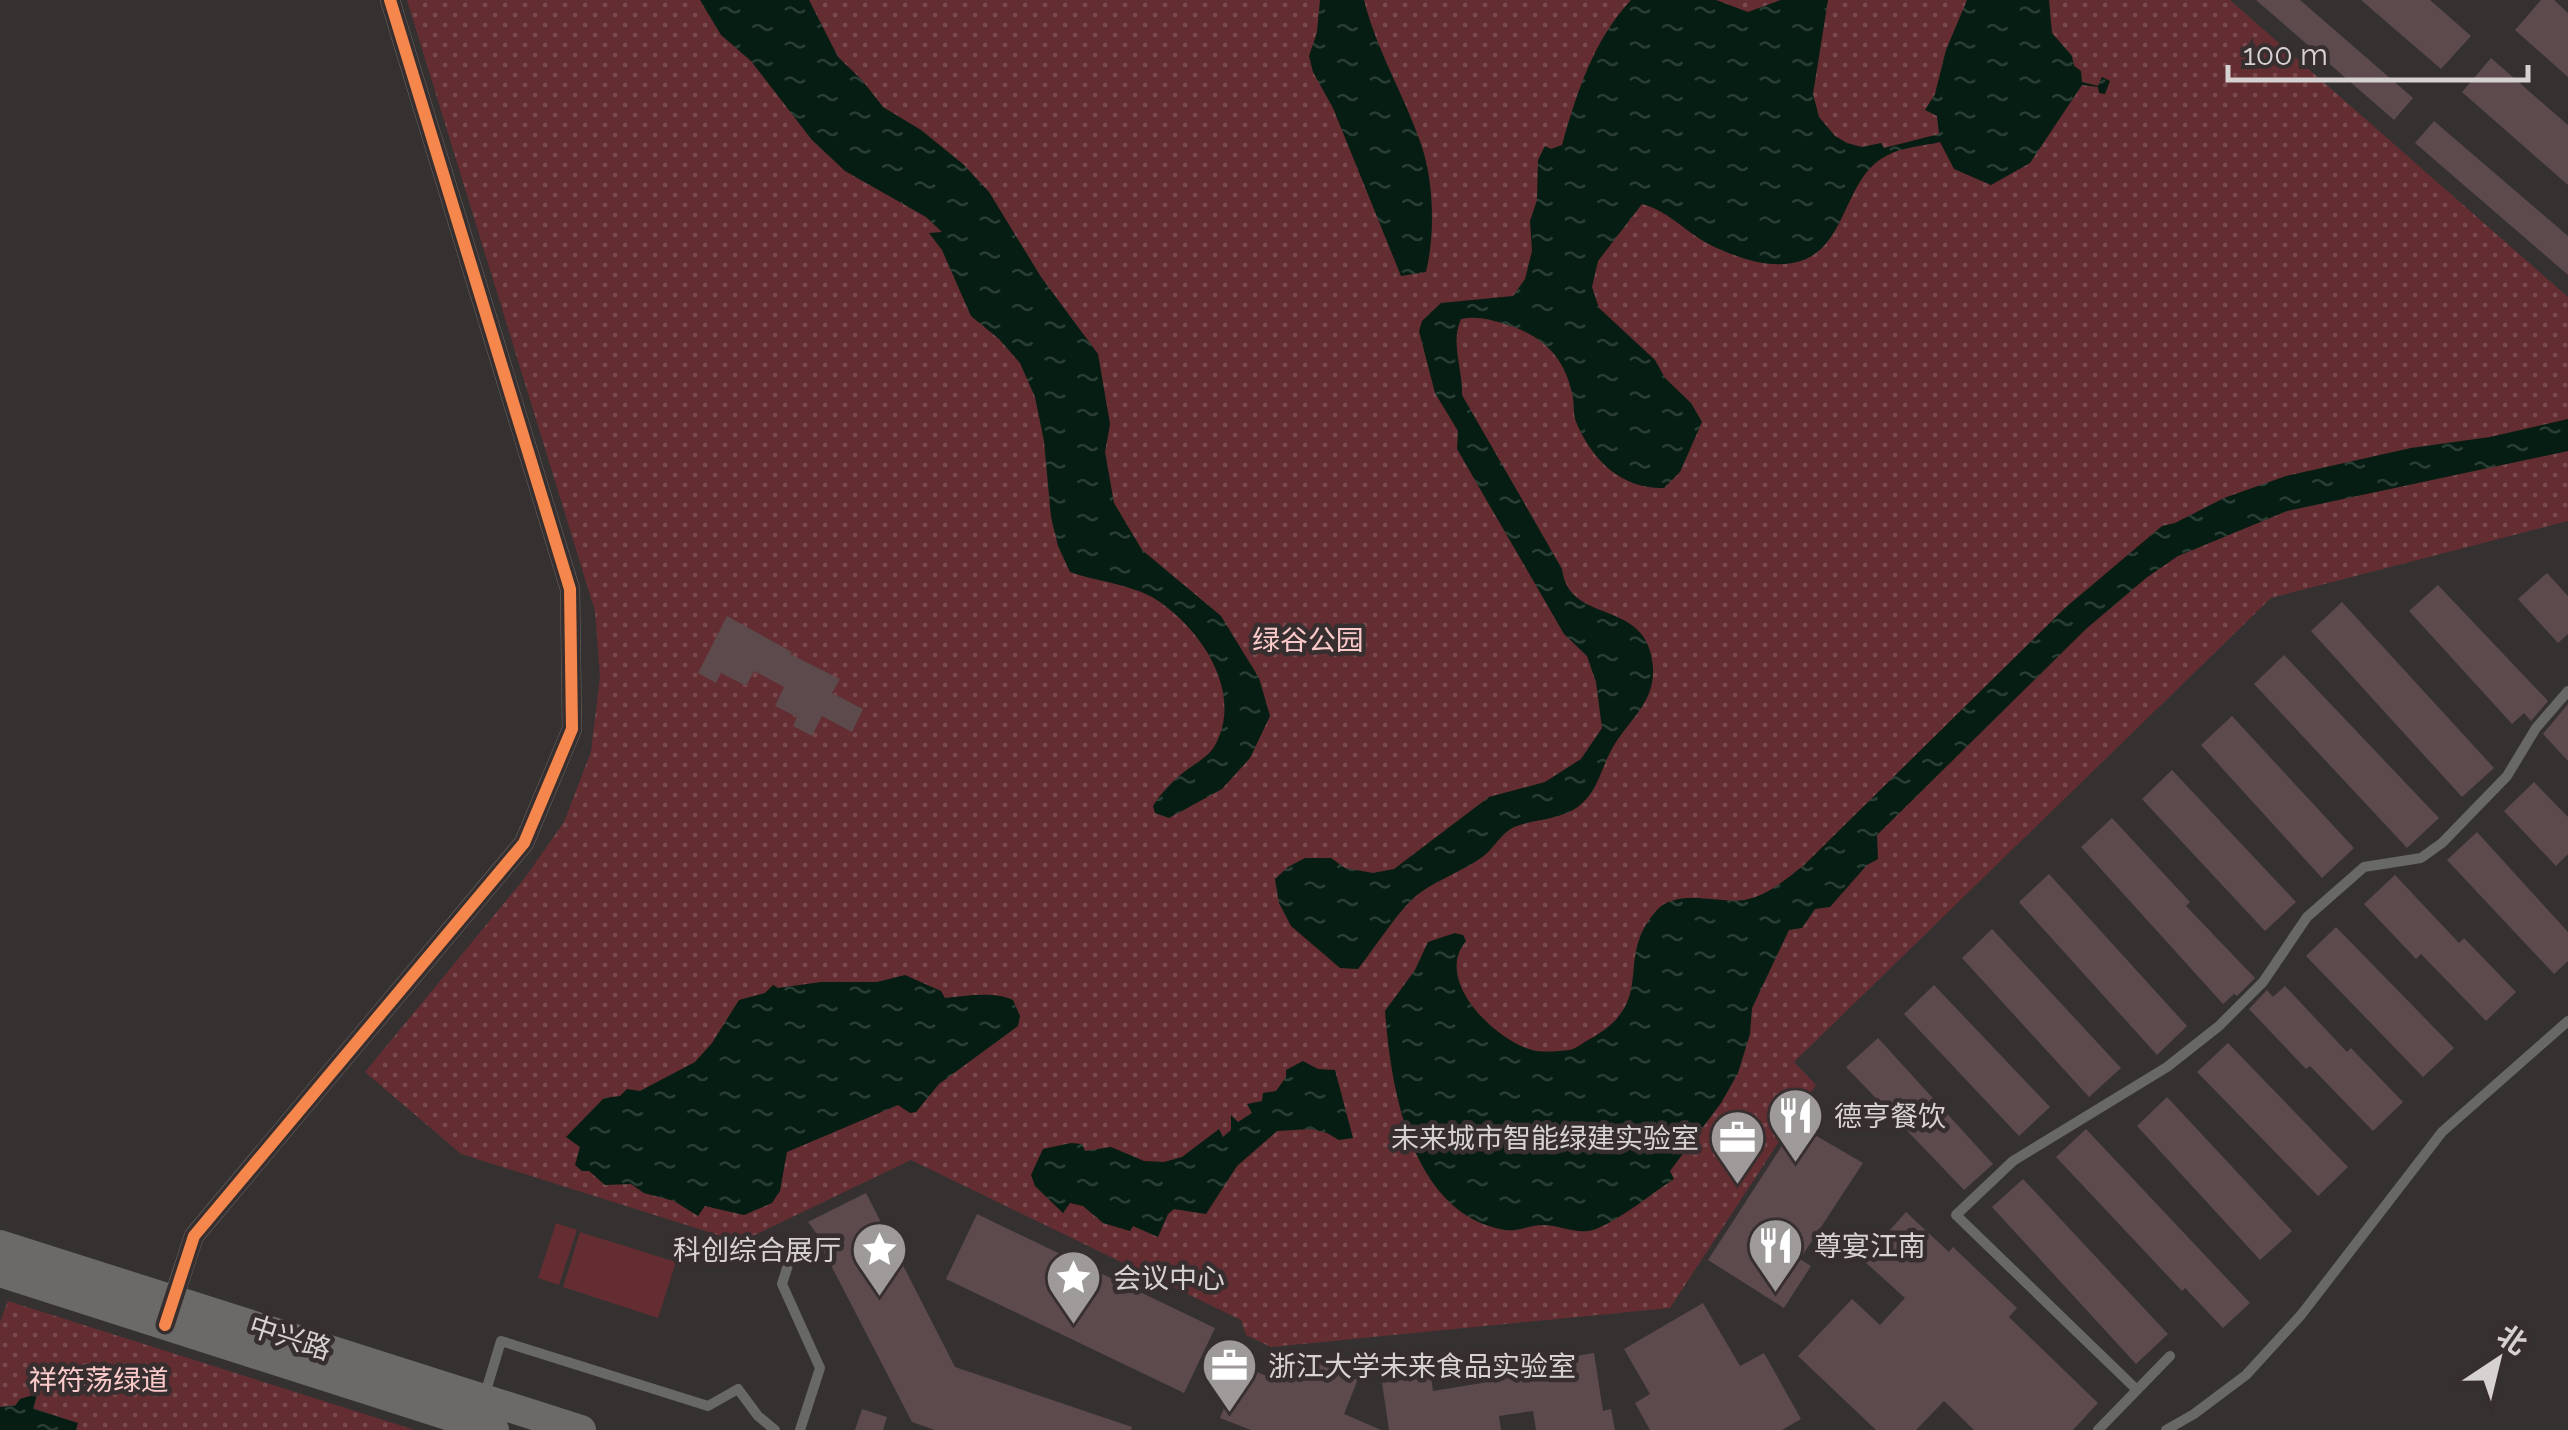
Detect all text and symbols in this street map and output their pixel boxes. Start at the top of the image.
scale bar [2228,20,2528,82]
text: 100 m [2243,37,2328,72]
park label: 绿谷公园 [1252,624,1364,657]
restaurant icon: 德亨餐饮 [1765,1086,1825,1165]
place label: 德亨餐饮 [1834,1100,1946,1133]
office icon: 未来城市智能绿建实验室 [1708,1108,1768,1187]
place label: 未来城市智能绿建实验室 [1391,1122,1699,1155]
restaurant icon: 尊宴江南 [1745,1216,1805,1295]
place icon: 科创综合展厅 [850,1220,910,1299]
place label: 尊宴江南 [1814,1230,1926,1263]
place label: 科创综合展厅 [673,1234,841,1267]
place icon: 会议中心 [1044,1248,1104,1327]
place label: 会议中心 [1113,1262,1225,1295]
street label: 中兴路 [245,1309,335,1367]
north arrow [2448,1310,2548,1410]
text: 北 [2491,1318,2533,1361]
office icon: 浙江大学未来食品实验室 [1199,1336,1259,1415]
place label: 浙江大学未来食品实验室 [1268,1350,1576,1383]
park label: 祥符荡绿道 [29,1364,169,1397]

